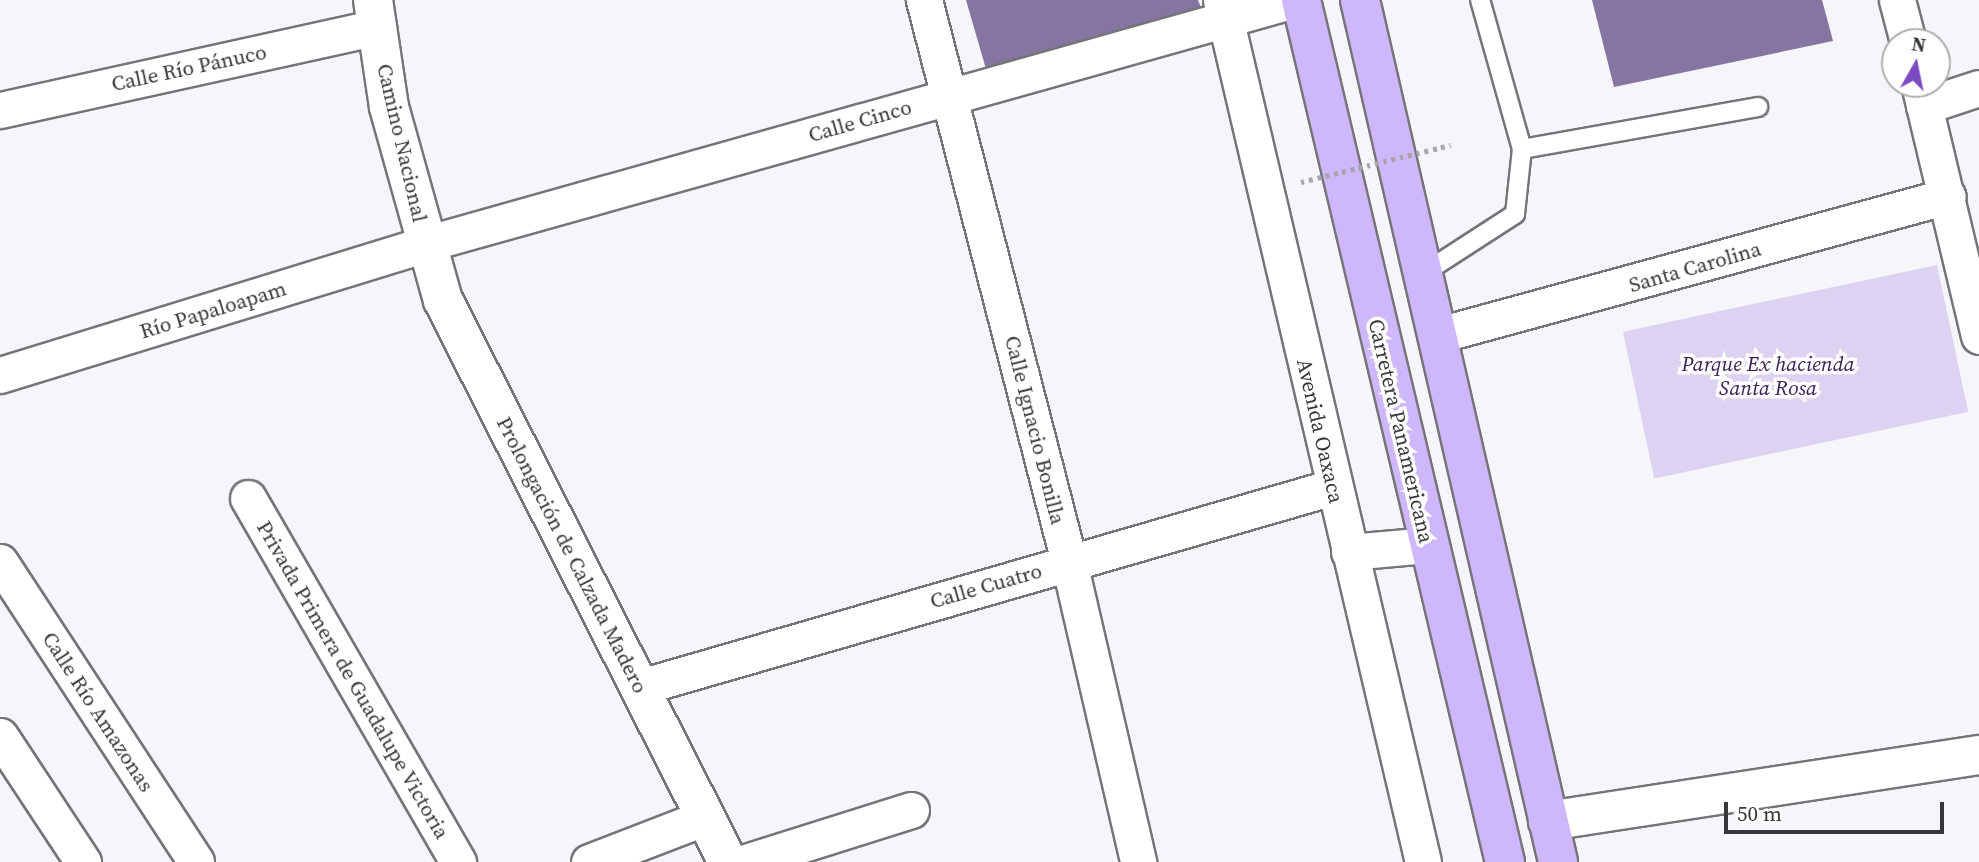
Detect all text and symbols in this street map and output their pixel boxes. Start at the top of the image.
north arrow [1881,28,1951,98]
text: N [1910,30,1928,58]
street label: Calle Río Pánuco [109,39,269,97]
street label: Camino Nacional [372,61,432,225]
street label: Calle Cinco [806,94,914,148]
street label: Santa Carolina [1626,236,1764,298]
street label: Río Papaloapam [137,276,289,344]
street label: Carretera Panamericana [1363,317,1439,545]
street label: Calle Ignacio Bonilla [999,333,1071,527]
park label: Parque Ex hacienda Santa Rosa [1681,351,1855,401]
street label: Avenida Oaxaca [1291,356,1349,506]
street label: Prolongación de Calzada Madero [491,413,653,697]
street label: Privada Primera de Guadalupe Victoria [251,516,455,844]
street label: Calle Cuatro [927,558,1045,614]
street label: Calle Río Amazonas [37,627,159,797]
scale bar [1727,788,1948,832]
text: 50 m [1737,799,1782,828]

